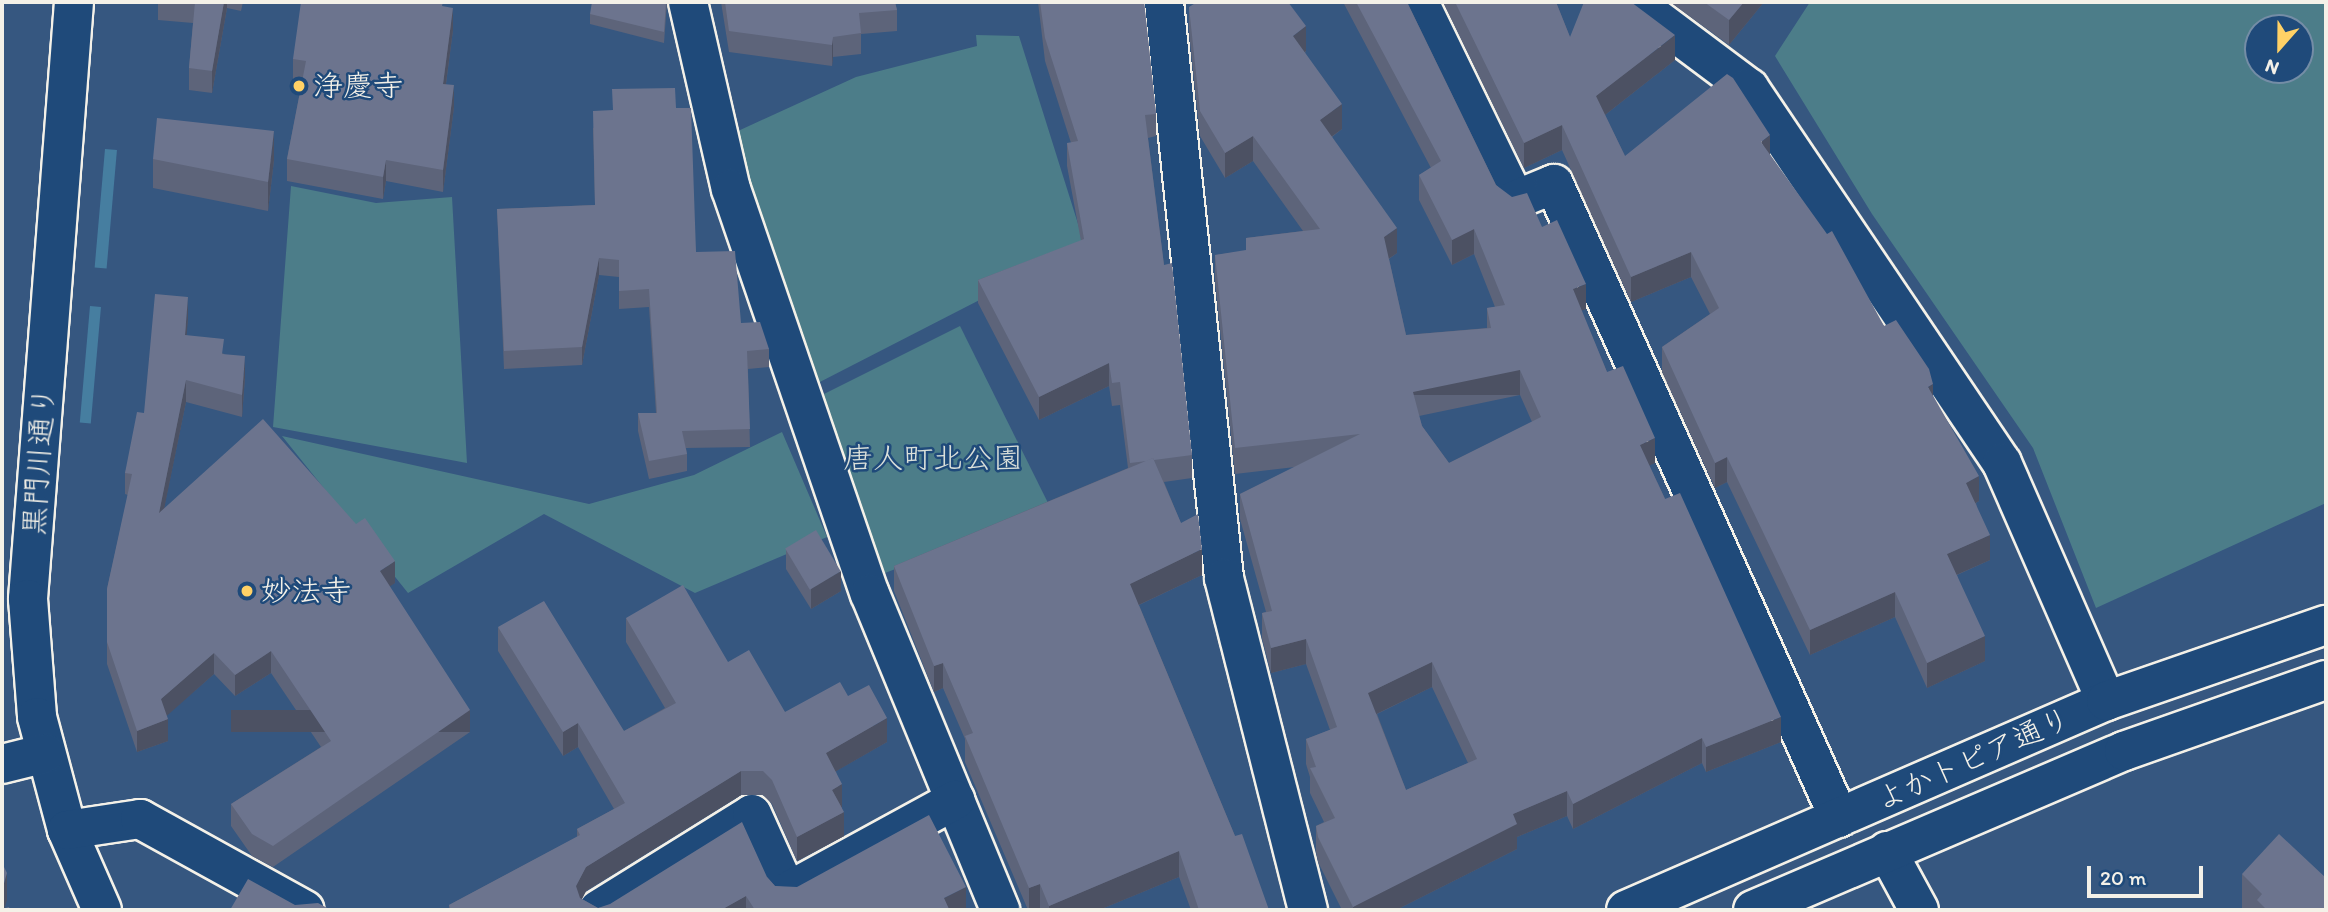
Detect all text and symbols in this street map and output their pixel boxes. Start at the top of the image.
north arrow [2244,14,2314,84]
text: N [2262,54,2282,80]
place label: 浄慶寺 [313,68,403,104]
marker: 浄慶寺 [291,78,307,94]
street label: 黒門川通り [16,385,62,537]
park label: 唐人町北公園 [843,440,1023,476]
place label: 妙法寺 [261,573,351,609]
marker: 妙法寺 [239,583,255,599]
street label: よかトピア通り [1870,700,2076,818]
scale bar [2090,852,2206,896]
text: 20 m [2100,865,2146,890]

